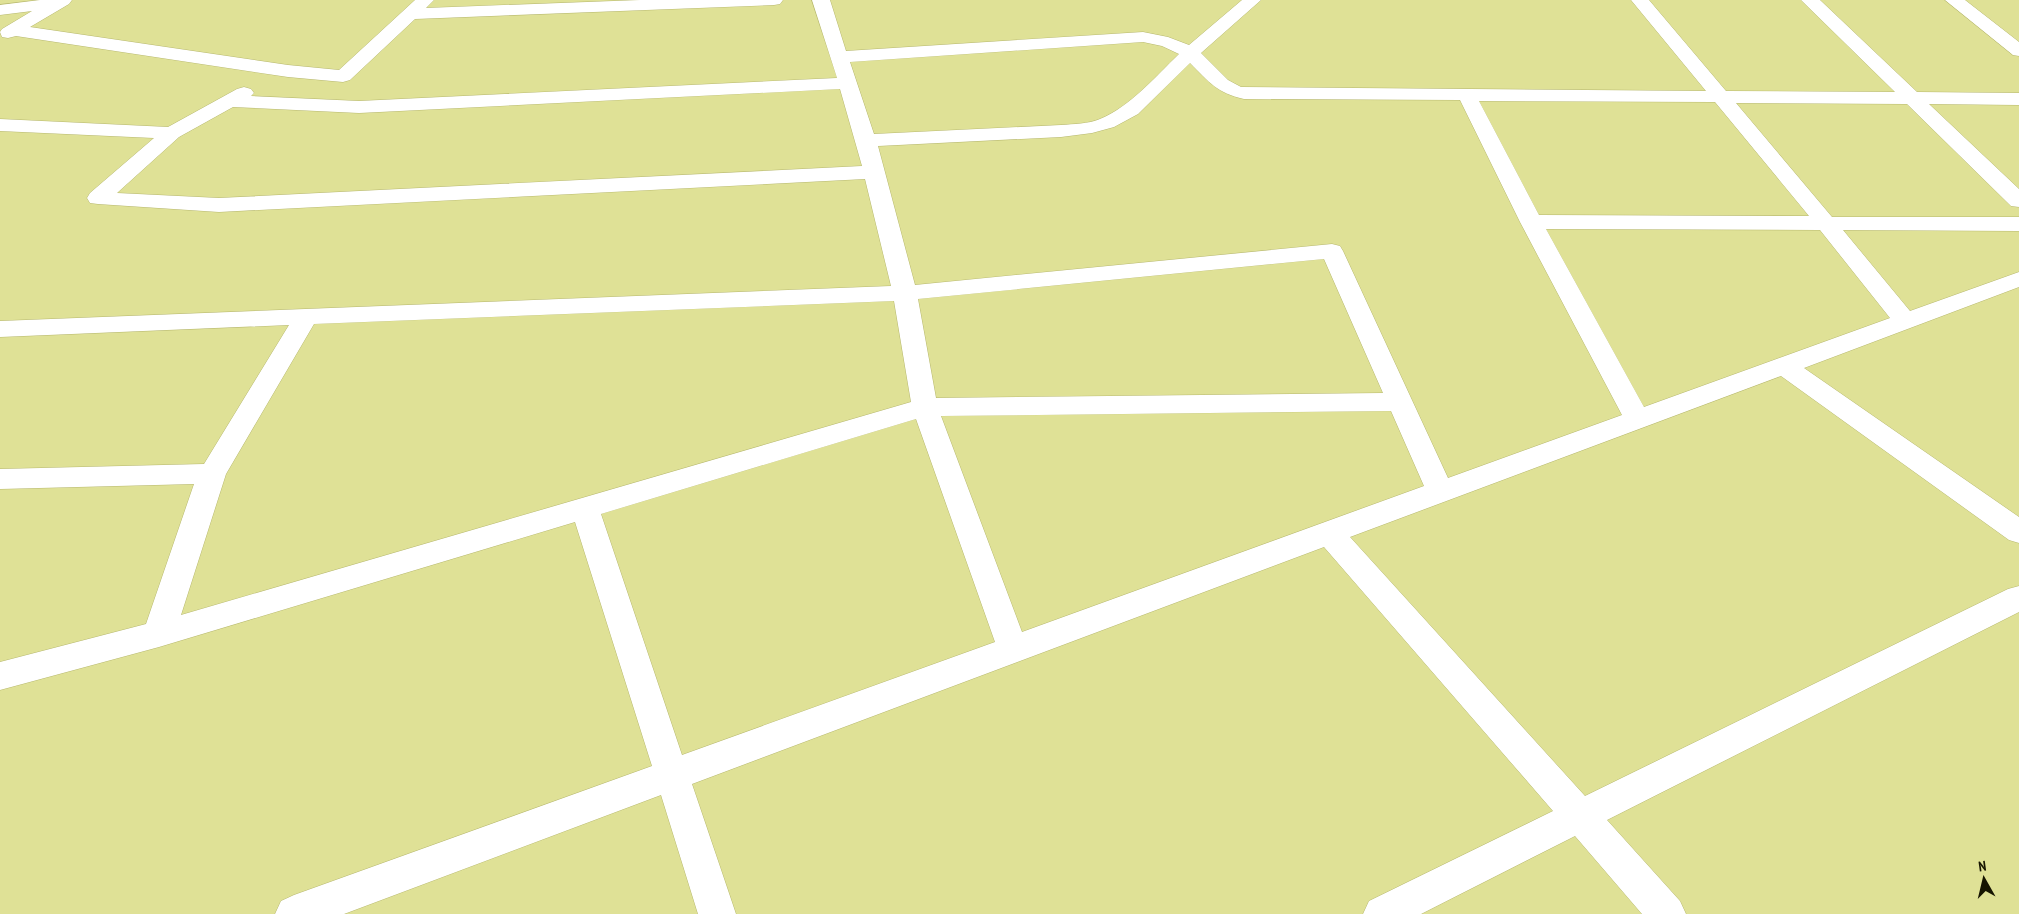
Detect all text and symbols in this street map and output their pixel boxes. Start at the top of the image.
north arrow [1959,854,2009,904]
text: N [1977,857,1987,876]

